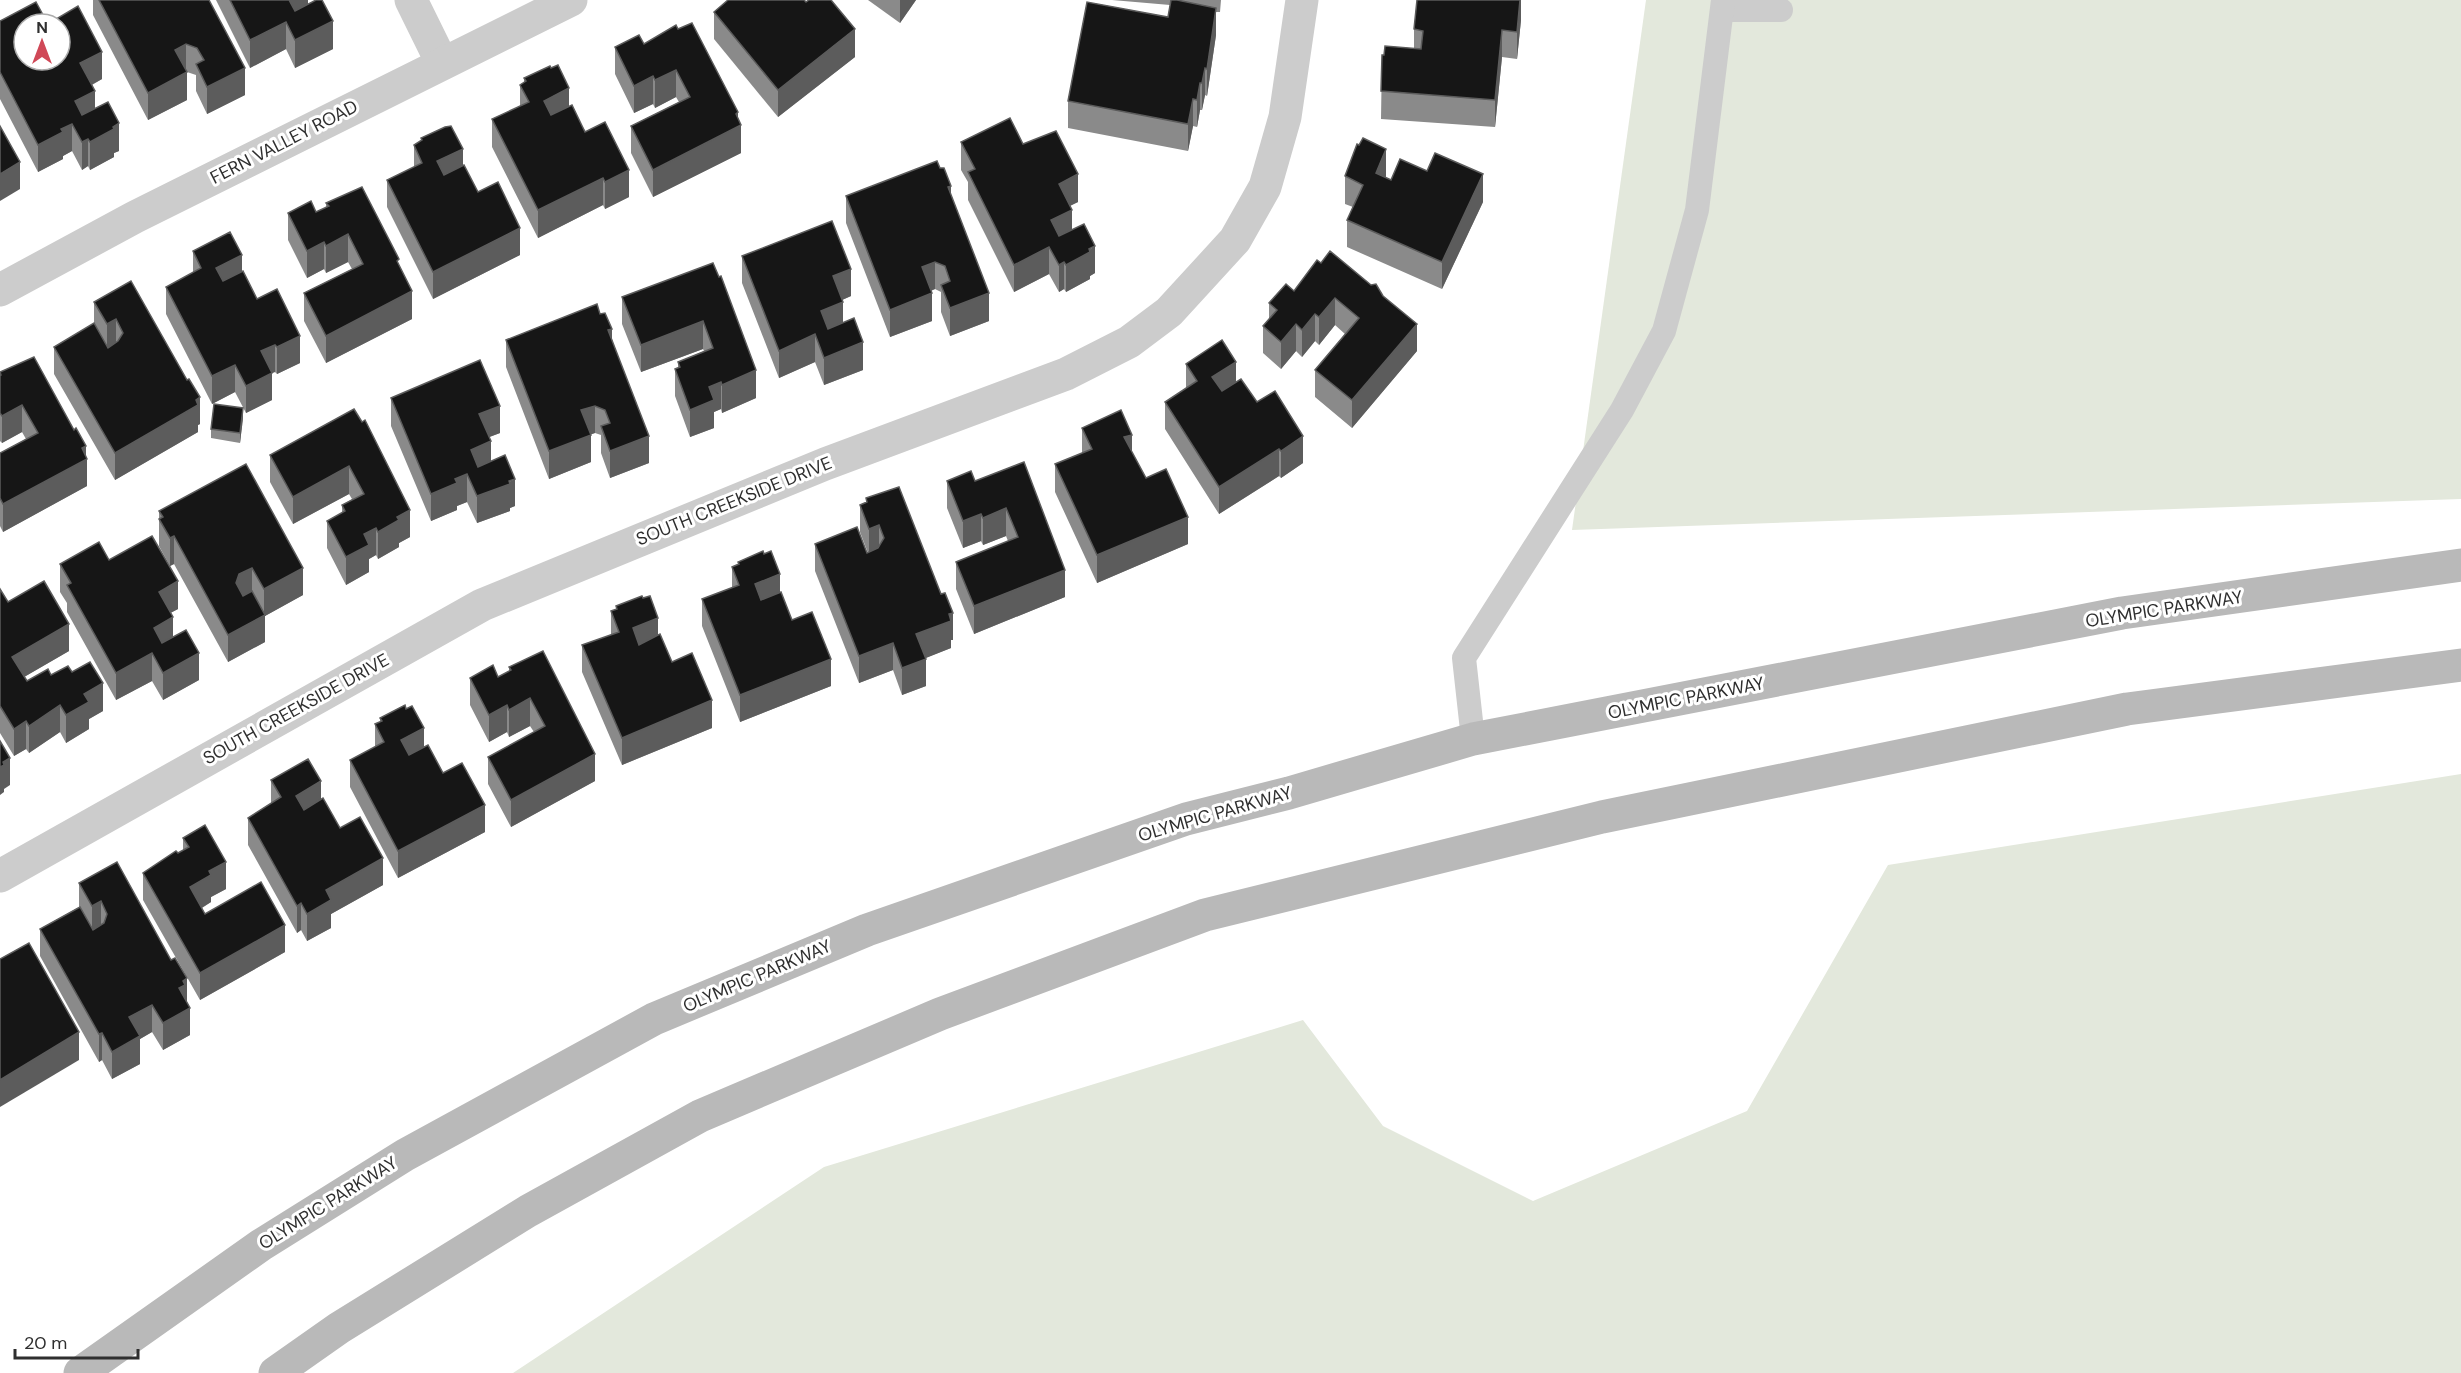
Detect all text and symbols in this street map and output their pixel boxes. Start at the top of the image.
north arrow [12,12,72,72]
text: N [36,17,48,38]
street label: FERN VALLEY ROAD [206,94,362,190]
street label: SOUTH CREEKSIDE DRIVE [632,451,836,551]
street label: OLYMPIC PARKWAY [2084,585,2245,633]
street label: SOUTH CREEKSIDE DRIVE [199,648,393,770]
street label: OLYMPIC PARKWAY [1606,671,1767,725]
street label: OLYMPIC PARKWAY [1135,780,1295,847]
street label: OLYMPIC PARKWAY [679,934,835,1018]
street label: OLYMPIC PARKWAY [254,1150,402,1255]
scale bar [15,1322,138,1360]
text: 20 m [24,1331,67,1355]

